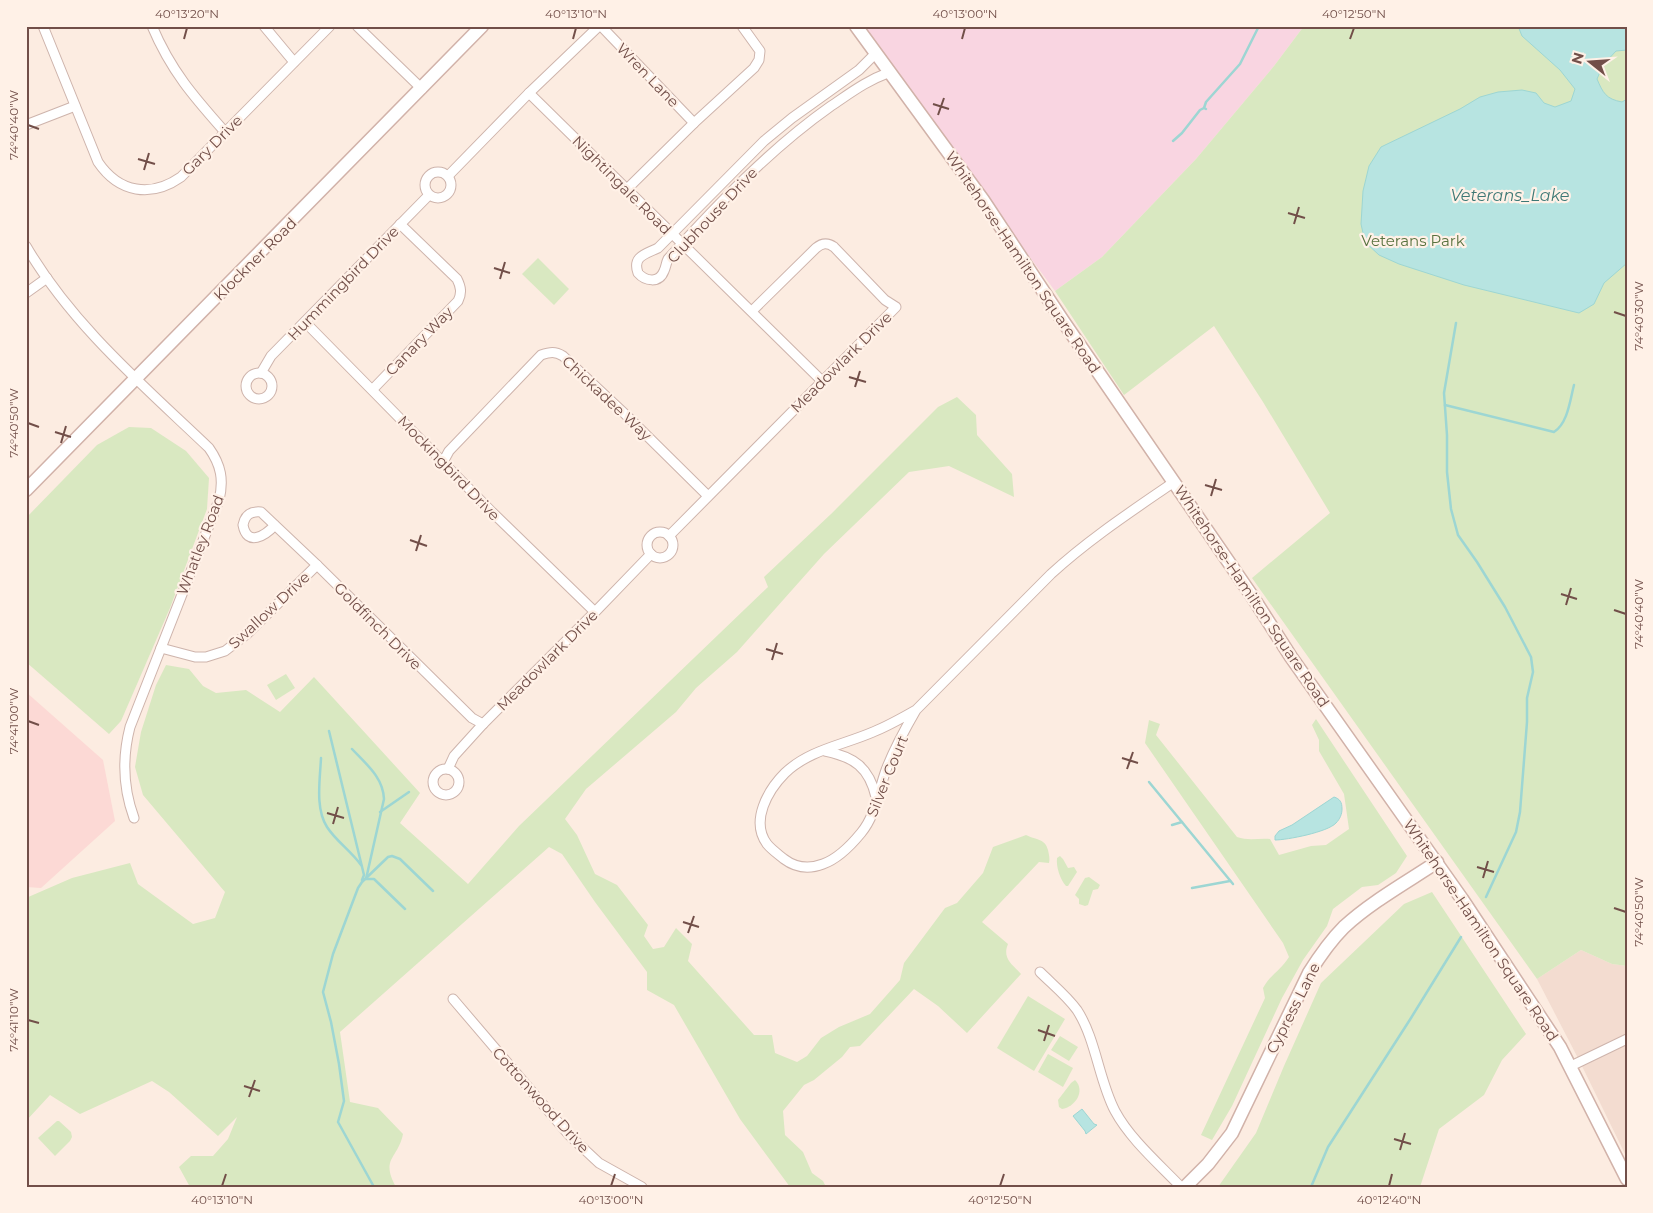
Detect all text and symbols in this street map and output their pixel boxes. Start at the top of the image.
text: 40°13'20"N [155,6,219,21]
text: 40°13'10"N [545,6,607,21]
text: 40°13'00"N [932,6,998,21]
text: 40°12'50"N [1322,6,1386,21]
north arrow [1566,38,1616,88]
street label: Wren Lane [613,39,683,111]
text: N [1567,50,1588,66]
text: 74°40'40"W [6,90,21,160]
street label: Gary Drive [178,111,246,179]
street label: Nightingale Road [569,132,675,238]
street label: Whitehorse-Hamilton Square Road [941,147,1105,377]
street label: Clubhouse Drive [663,163,761,267]
water label: Veterans_Lake [1451,186,1569,205]
street label: Klockner Road [210,214,300,304]
street label: Hummingbird Drive [283,222,403,344]
park label: Veterans Park [1361,231,1465,250]
text: 74°40'30"W [1631,281,1646,351]
street label: Canary Way [381,302,457,380]
street label: Meadowlark Drive [786,307,896,417]
street label: Chickadee Way [558,352,656,445]
text: 74°40'50"W [6,388,21,458]
street label: Mockingbird Drive [394,411,504,525]
street label: Whitehorse-Hamilton Square Road [1170,481,1334,711]
street label: Whatley Road [172,492,228,598]
street label: Swallow Drive [224,567,314,653]
street label: Goldfinch Drive [330,578,426,674]
text: 74°40'40"W [1631,579,1646,649]
street label: Meadowlark Drive [492,605,602,715]
text: 74°41'00"W [6,688,21,754]
street label: Silver Court [862,732,912,820]
street label: Whitehorse-Hamilton Square Road [1399,815,1563,1045]
text: 74°40'50"W [1631,877,1646,947]
street label: Cypress Lane [1262,959,1324,1057]
text: 74°41'10"W [6,988,21,1052]
street label: Cottonwood Drive [488,1043,594,1157]
text: 40°13'10"N [191,1192,253,1207]
text: 40°13'00"N [578,1192,644,1207]
text: 40°12'50"N [968,1192,1032,1207]
text: 40°12'40"N [1357,1192,1421,1207]

